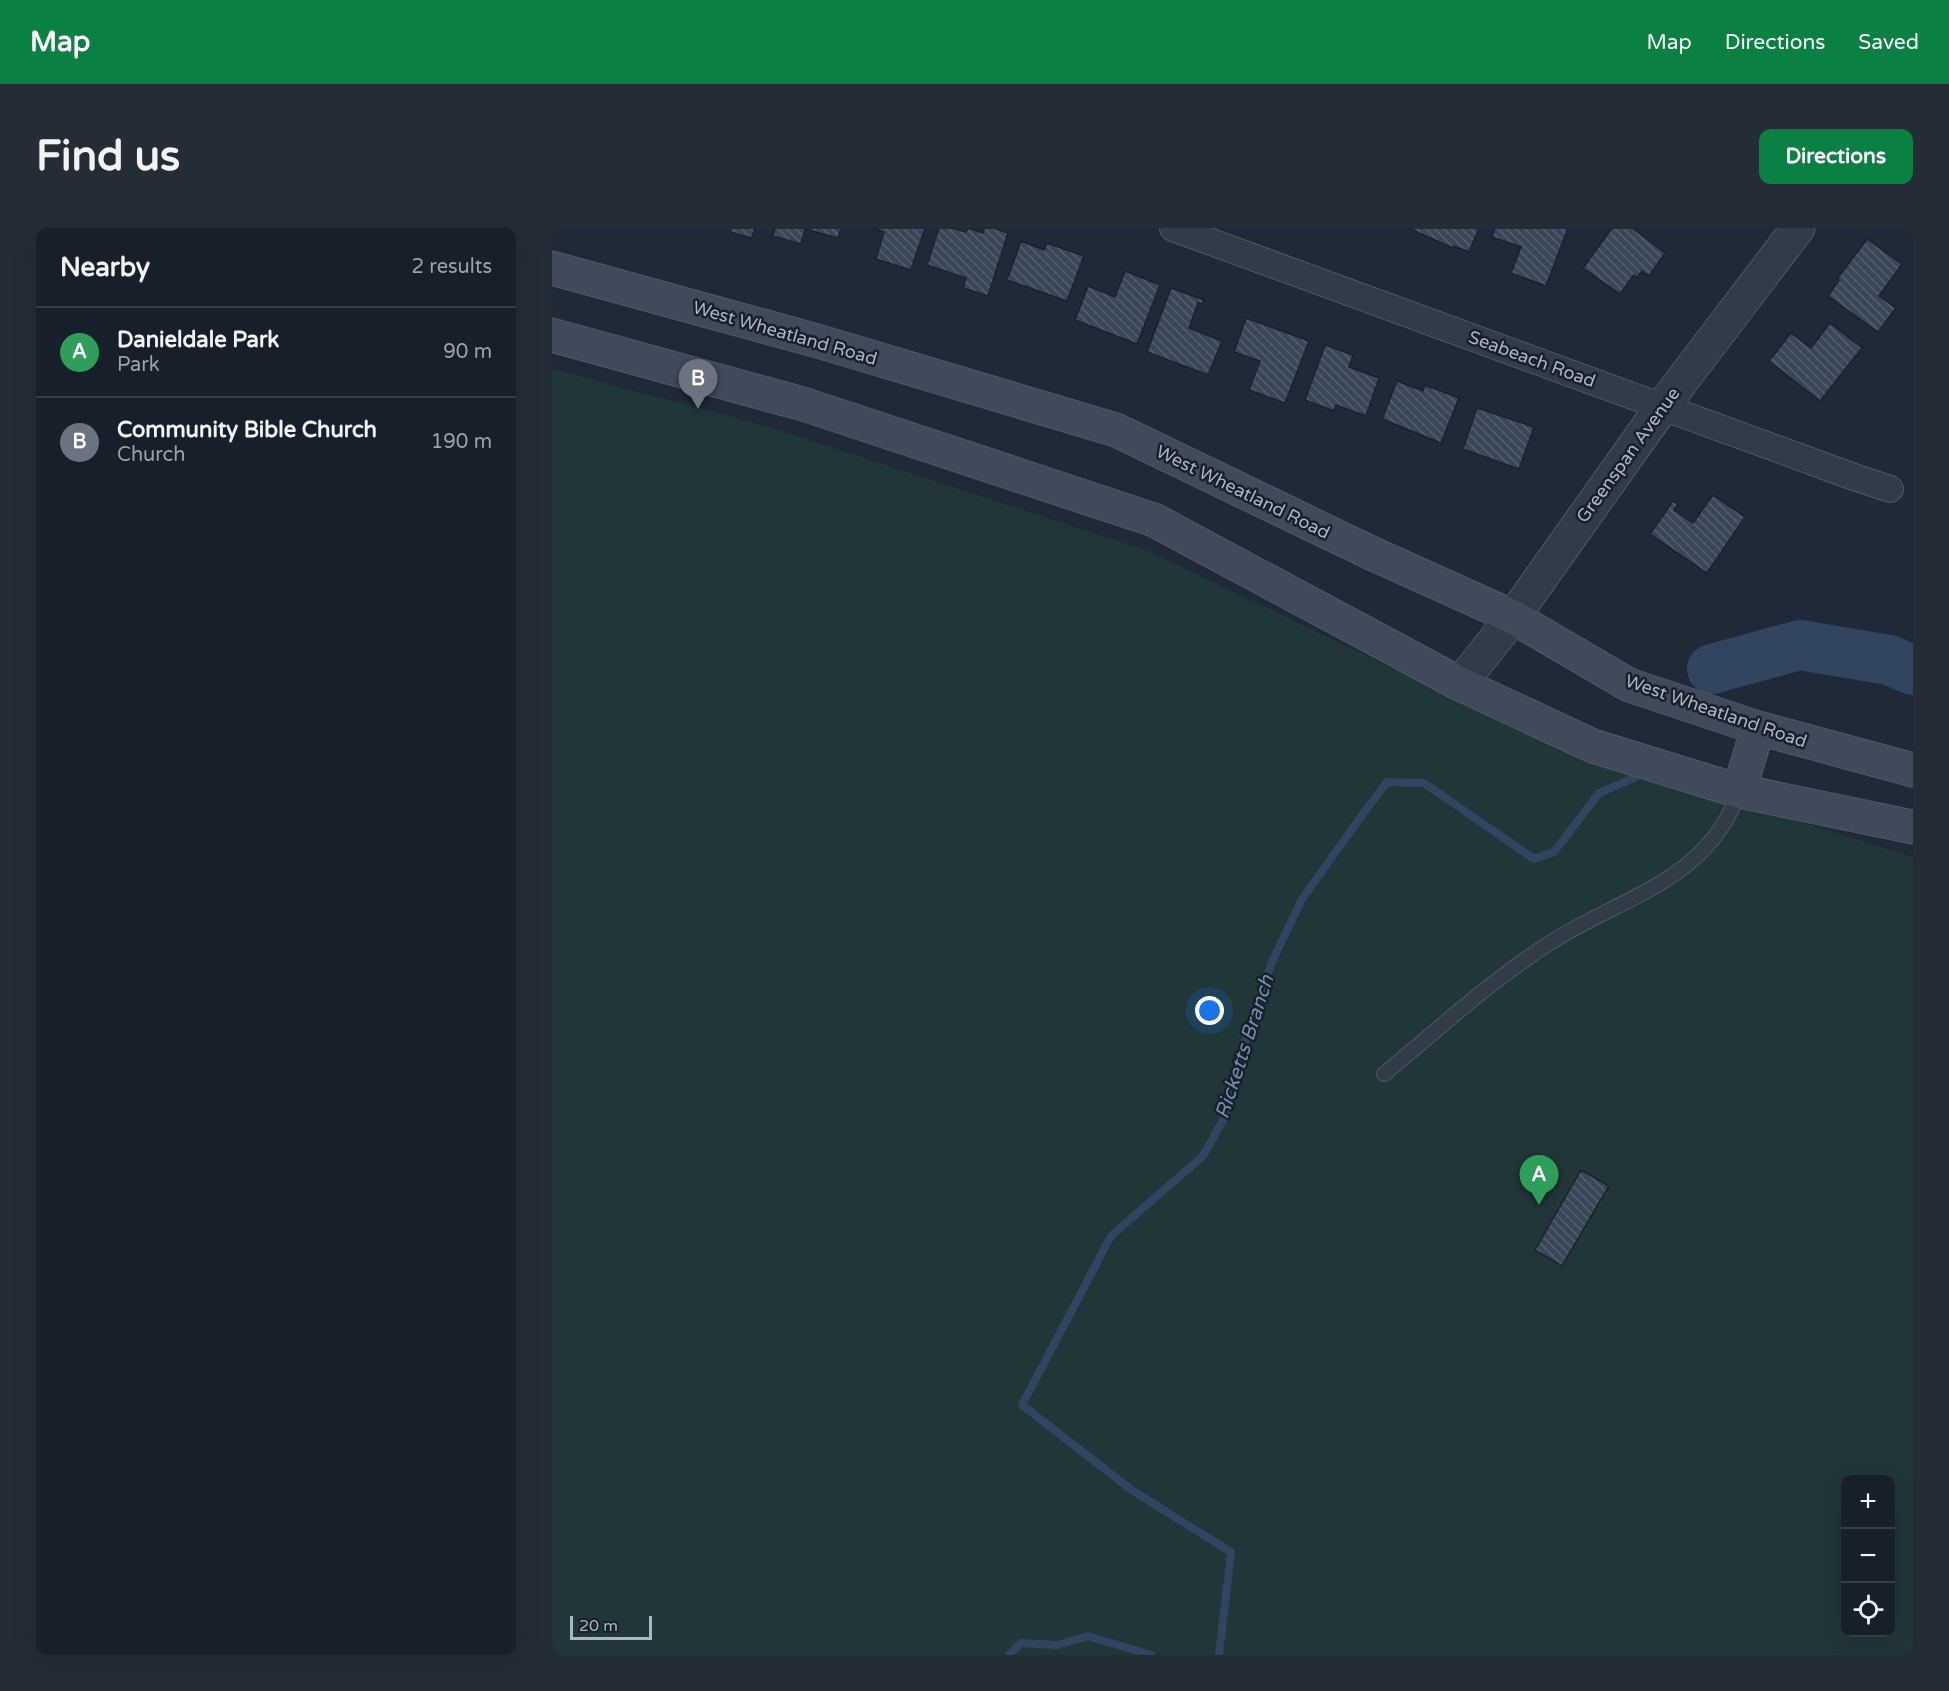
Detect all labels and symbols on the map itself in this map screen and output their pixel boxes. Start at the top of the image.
street label: West Wheatland Road [690,296,880,370]
street label: Seabeach Road [1465,326,1599,392]
pin: B [678,360,718,409]
street label: Greenspan Avenue [1572,383,1684,527]
street label: West Wheatland Road [1152,440,1334,544]
street label: West Wheatland Road [1622,670,1810,752]
water label: Ricketts Branch [1210,971,1280,1122]
your location [1195,996,1224,1025]
pin: A [1520,1156,1558,1205]
scale bar [570,1613,652,1640]

